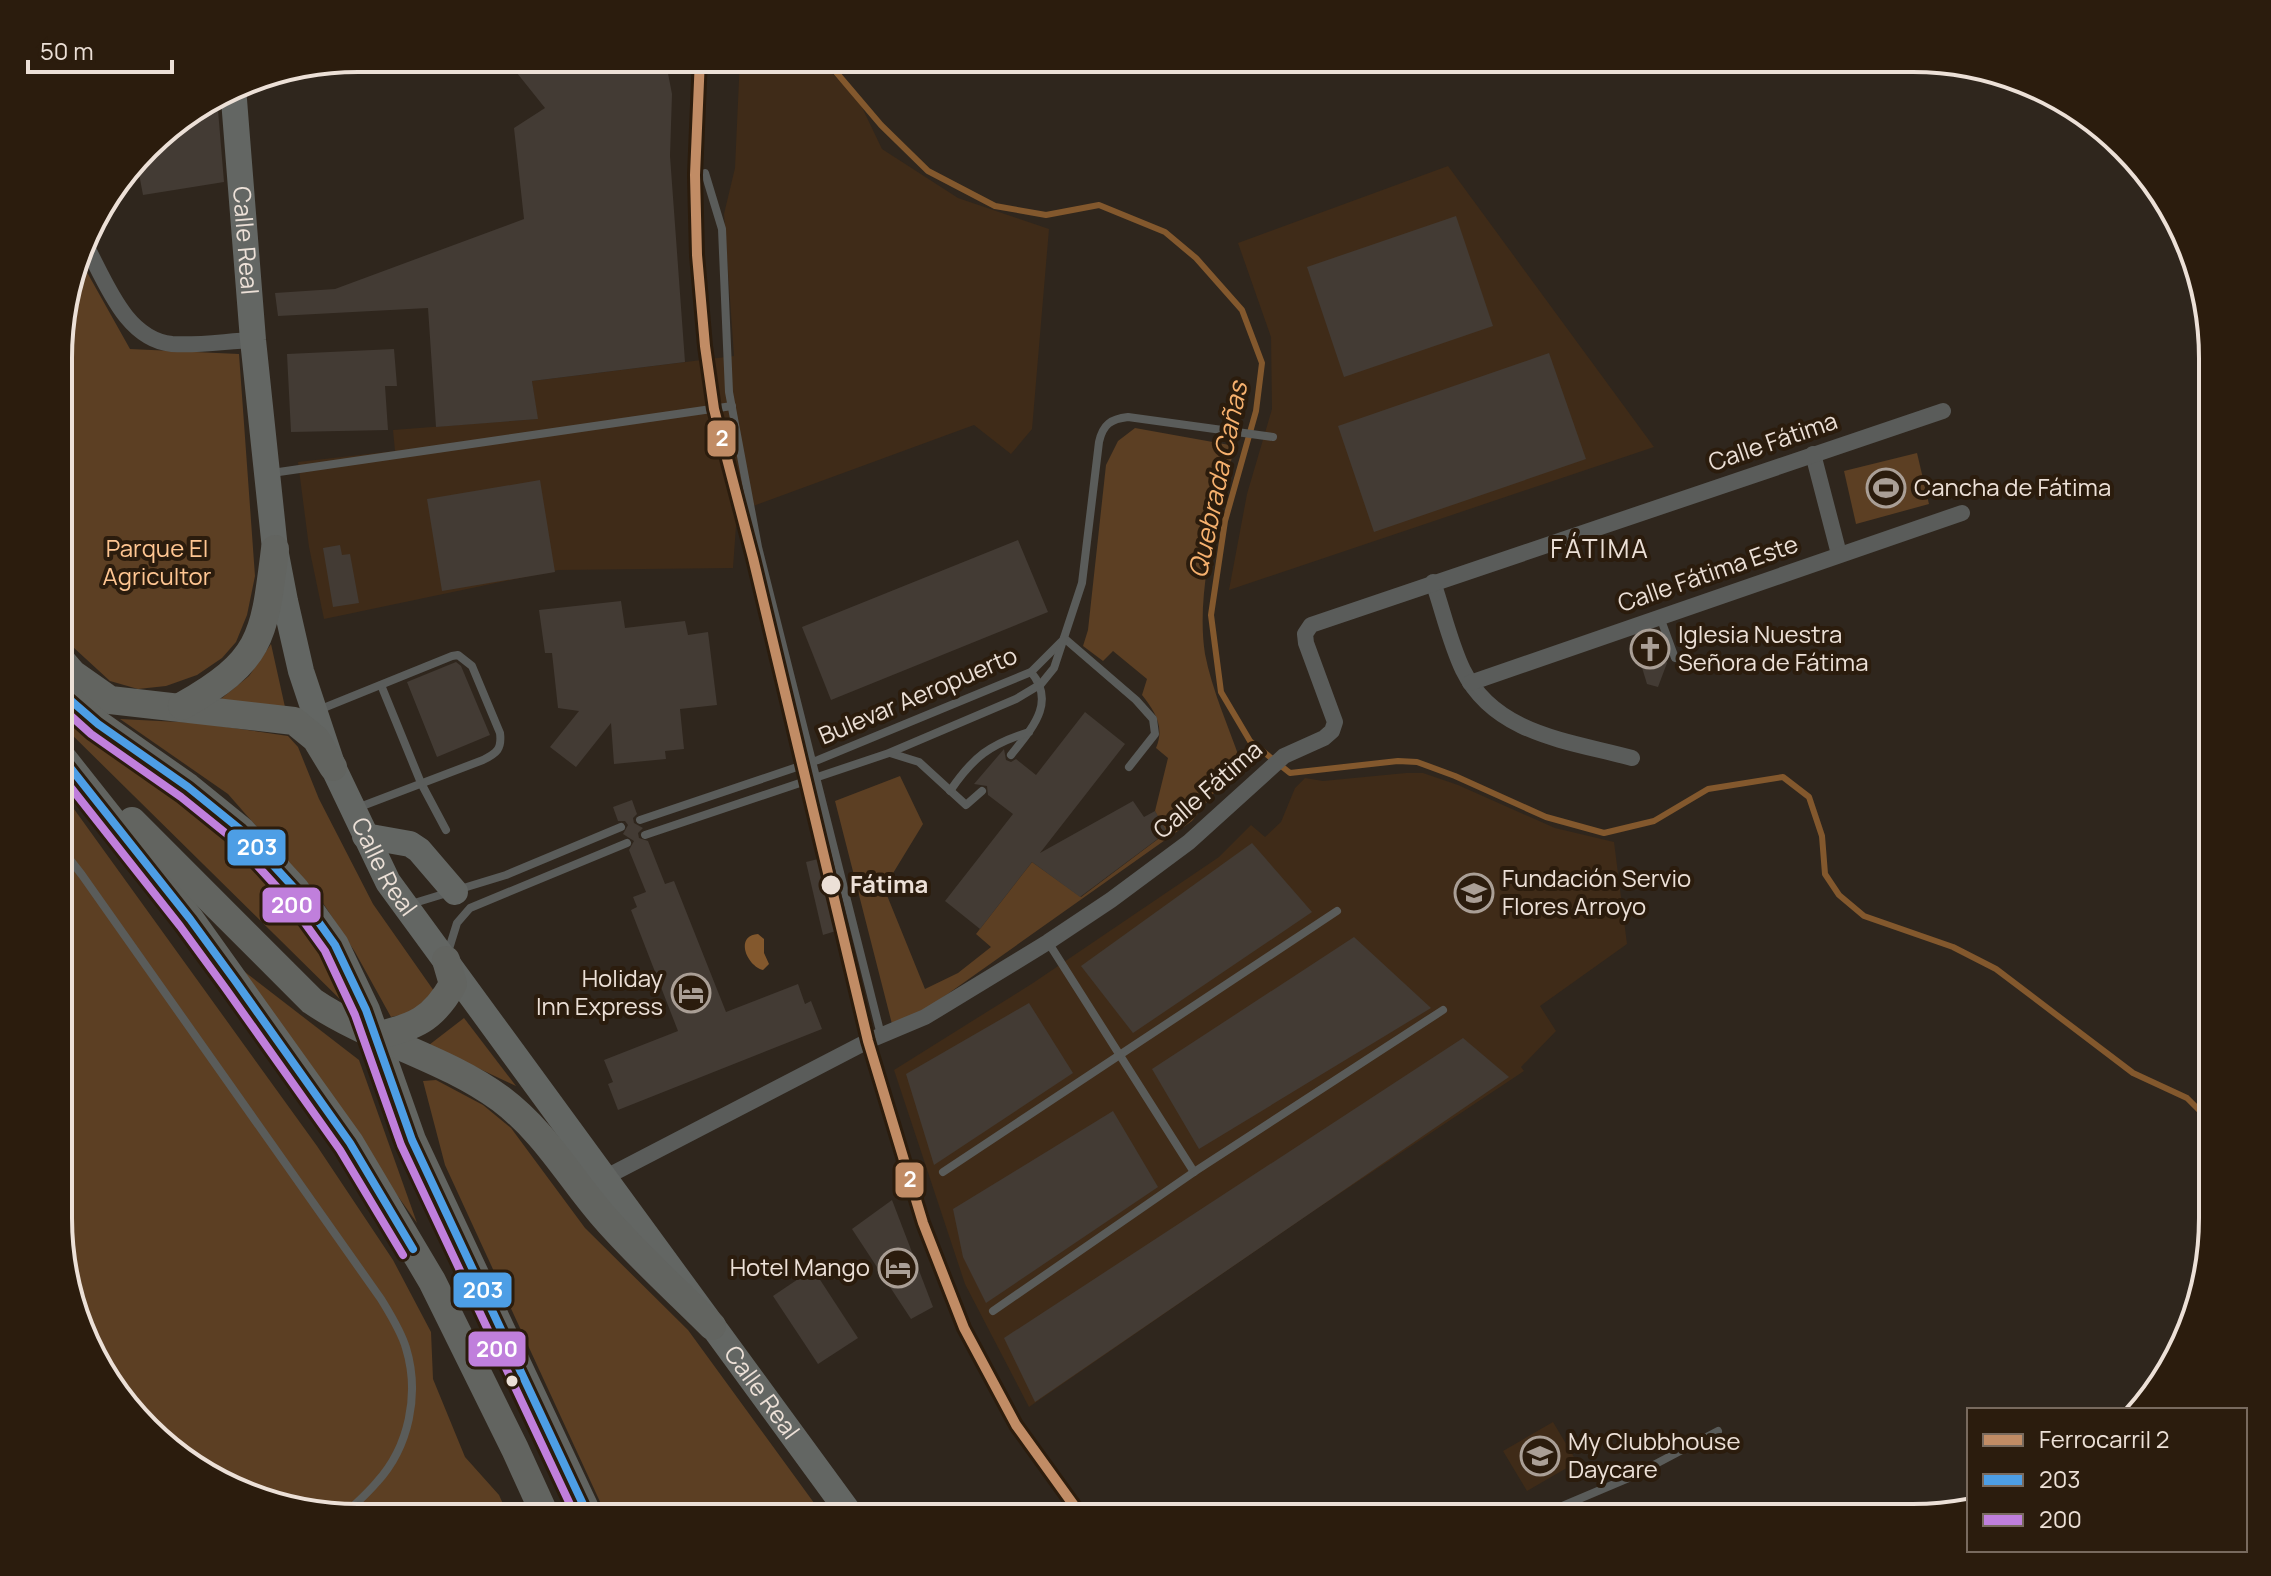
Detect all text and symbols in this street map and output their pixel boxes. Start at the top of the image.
scale bar [28,24,172,74]
text: 50 m [40,34,94,67]
street label: Calle Real [226,185,267,296]
water label: Quebrada Cañas [1179,376,1256,581]
street label: Calle Fátima [1704,403,1841,478]
line badge: 2 [706,419,737,458]
text: 2 [715,423,729,453]
sports icon: Cancha de Fátima [1865,467,1907,509]
place label: Cancha de Fátima [1914,470,2111,503]
street label: Calle Fátima Este [1613,526,1802,619]
district label: FÁTIMA [1550,530,1650,566]
park label: Parque El Agricultor [103,531,212,592]
place label: Iglesia Nuestra Señora de Fátima [1678,617,1868,678]
church icon: Iglesia Nuestra Señora de Fátima [1629,628,1671,670]
street label: Bulevar Aeropuerto [813,638,1022,751]
street label: Calle Fátima [1145,732,1269,845]
street label: Calle Real [344,811,425,922]
line badge: 203 [226,828,287,867]
text: 203 [237,832,277,862]
place label: Fundación Servio Flores Arroyo [1502,861,1691,922]
place label: Fátima [850,867,928,900]
school or university icon: Fundación Servio Flores Arroyo [1453,872,1495,914]
marker: Fátima [819,873,843,897]
line badge: 200 [261,886,322,924]
text: 200 [271,890,313,920]
place label: Holiday Inn Express [536,961,663,1022]
hotel icon: Holiday Inn Express [670,972,712,1014]
line badge: 2 [894,1161,925,1199]
text: 2 [903,1164,917,1194]
hotel icon: Hotel Mango [877,1247,919,1289]
place label: Hotel Mango [730,1250,870,1283]
line badge: 203 [452,1271,513,1309]
text: 203 [463,1275,503,1305]
line badge: 200 [467,1330,527,1368]
text: 200 [476,1334,518,1364]
street label: Calle Real [717,1338,808,1445]
unlabelled marker [504,1373,520,1389]
legend [1967,1408,2247,1552]
text: Ferrocarril 2 [2039,1422,2170,1455]
place label: My Clubbhouse Daycare [1568,1424,1740,1485]
school or university icon: My Clubbhouse Daycare [1519,1435,1561,1477]
text: 203 [2039,1462,2081,1495]
text: 200 [2039,1502,2082,1535]

